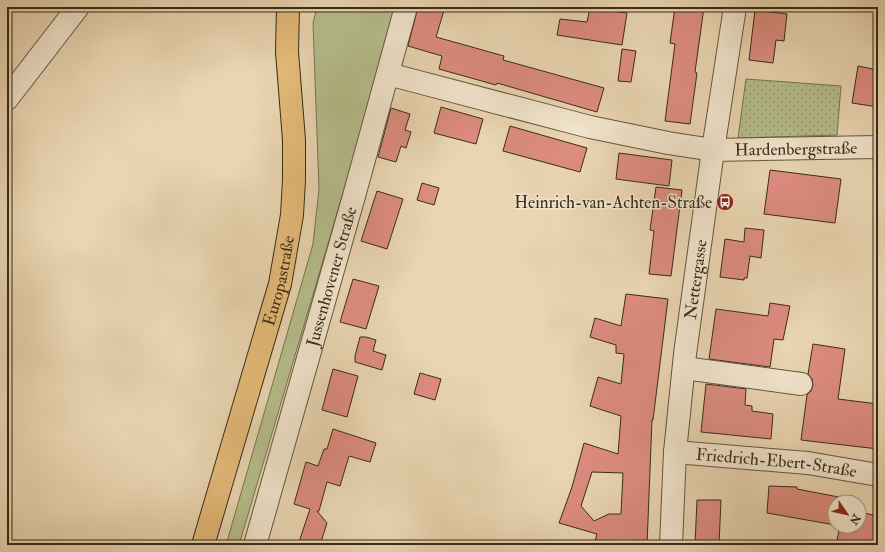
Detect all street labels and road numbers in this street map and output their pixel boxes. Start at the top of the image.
street label: Hardenbergstraße [735,137,857,161]
street label: Jussenhovener Straße [302,204,361,350]
street label: Europastraße [258,234,299,329]
street label: Nettergasse [680,238,712,321]
street label: Friedrich-Ebert-Straße [695,444,858,482]

